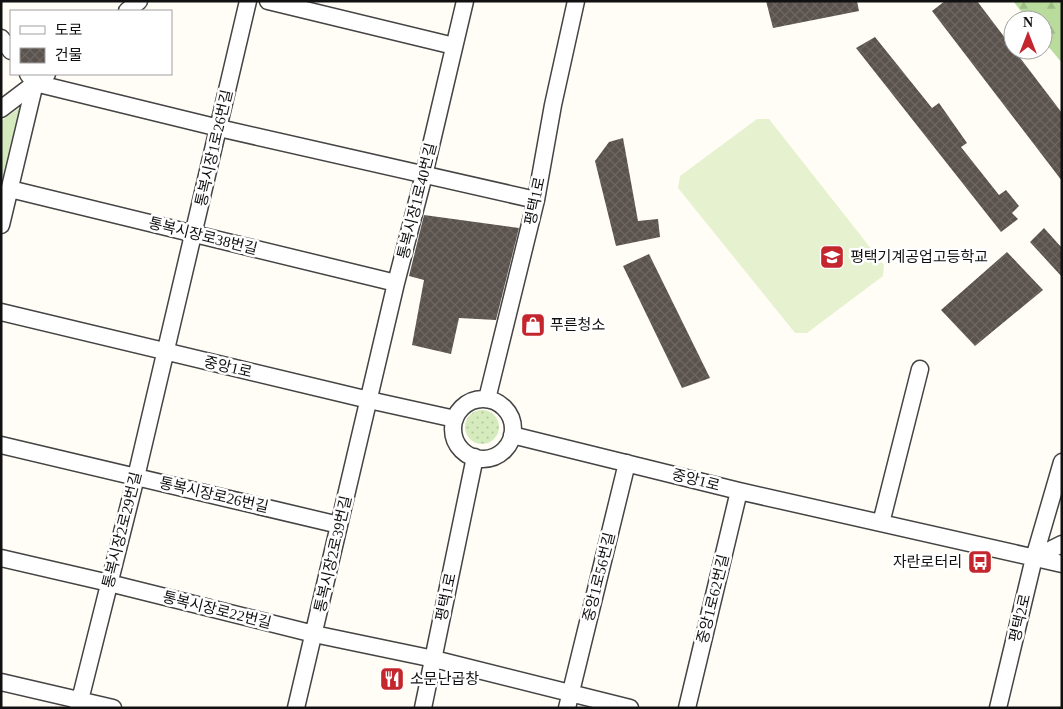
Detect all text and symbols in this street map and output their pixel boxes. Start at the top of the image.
legend [10,10,172,75]
north arrow [1003,10,1053,60]
text: N [1023,15,1033,30]
text: 도로 [55,22,83,38]
text: 건물 [55,47,83,63]
street label: 통복시장1로26번길 [193,88,235,208]
street label: 통복시장1로40번길 [395,141,439,261]
street label: 평택1로 [522,175,548,227]
street label: 통복시장로38번길 [147,215,259,257]
school or university icon: 평택기계공업고등학교 [819,244,845,270]
place label: 평택기계공업고등학교 [850,248,988,265]
shop icon: 푸른청소 [520,312,546,338]
place label: 푸른청소 [550,317,605,333]
street label: 중앙1로 [202,354,254,380]
street label: 중앙1로 [670,466,722,494]
street label: 통복시장2로29번길 [100,470,144,590]
street label: 통복시장로26번길 [158,475,270,515]
street label: 통복시장2로39번길 [312,494,354,614]
street label: 중앙1로56번길 [580,531,618,623]
bus stop icon: 자란로터리 [967,549,993,575]
street label: 중앙1로62번길 [694,553,732,645]
place label: 자란로터리 [893,554,962,570]
street label: 평택1로 [433,571,459,623]
street label: 통복시장로22번길 [161,589,273,631]
street label: 평택2로 [1007,592,1033,644]
restaurant icon: 소문난곱창 [379,666,405,692]
place label: 소문난곱창 [410,671,479,687]

